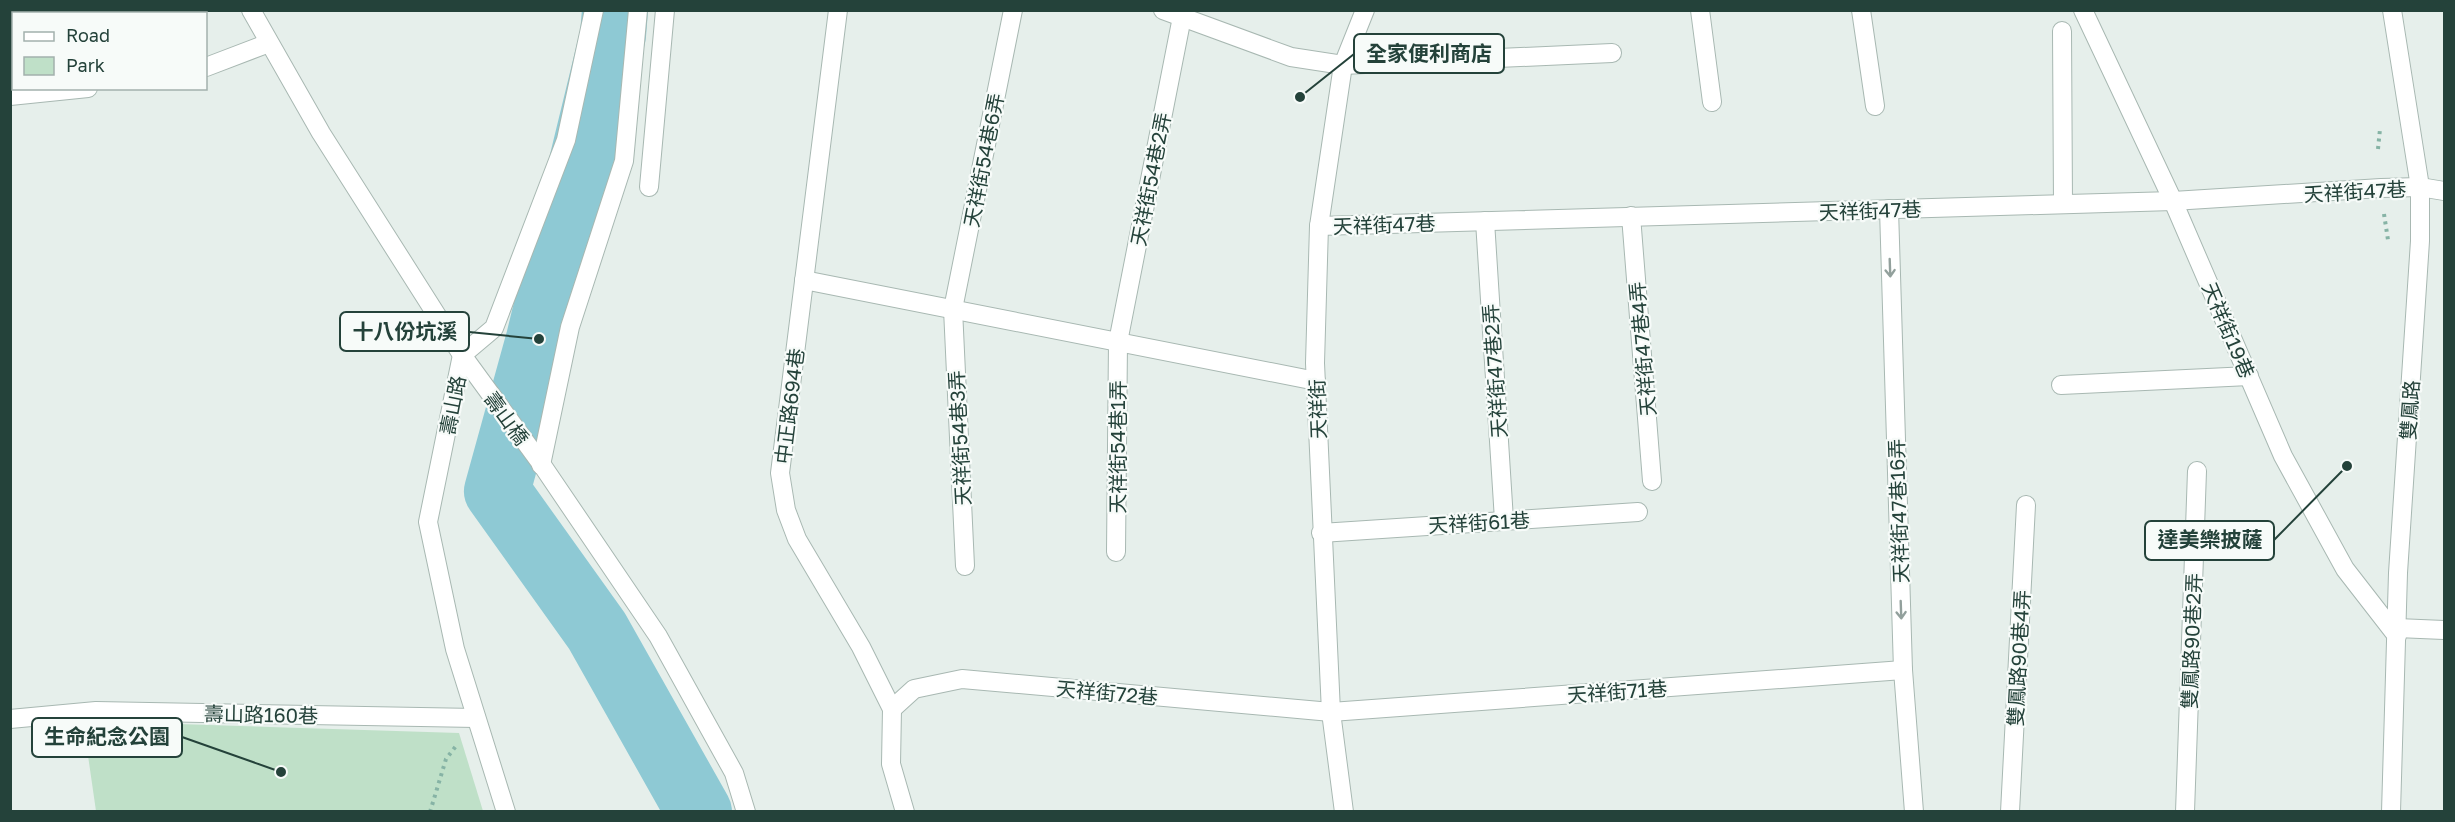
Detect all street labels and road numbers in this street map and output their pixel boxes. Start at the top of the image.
street label: 天祥街54巷6弄 [958,91,1008,229]
street label: 天祥街54巷2弄 [1125,110,1175,248]
street label: 天祥街47巷 [2303,176,2407,206]
street label: 天祥街47巷 [1818,196,1922,224]
street label: 天祥街47巷 [1332,210,1436,238]
street label: 天祥街19巷 [2198,278,2260,382]
street label: 天祥街47巷4弄 [1624,281,1660,417]
street label: 天祥街47巷2弄 [1477,303,1511,439]
street label: 中正路694巷 [770,347,808,465]
street label: 天祥街54巷3弄 [943,370,975,506]
street label: 壽山路 [434,373,470,437]
street label: 天祥街 [1304,379,1330,439]
street label: 雙鳳路 [2395,379,2423,441]
street label: 天祥街54巷1弄 [1105,380,1129,514]
street label: 壽山橋 [480,387,534,449]
street label: 天祥街47巷16弄 [1883,438,1913,584]
street label: 天祥街61巷 [1428,507,1530,537]
street label: 雙鳳路90巷2弄 [2177,573,2205,709]
street label: 雙鳳路90巷4弄 [2002,589,2034,727]
street label: 天祥街72巷 [1055,676,1159,708]
street label: 天祥街71巷 [1566,676,1668,706]
street label: 壽山路160巷 [204,701,318,727]

